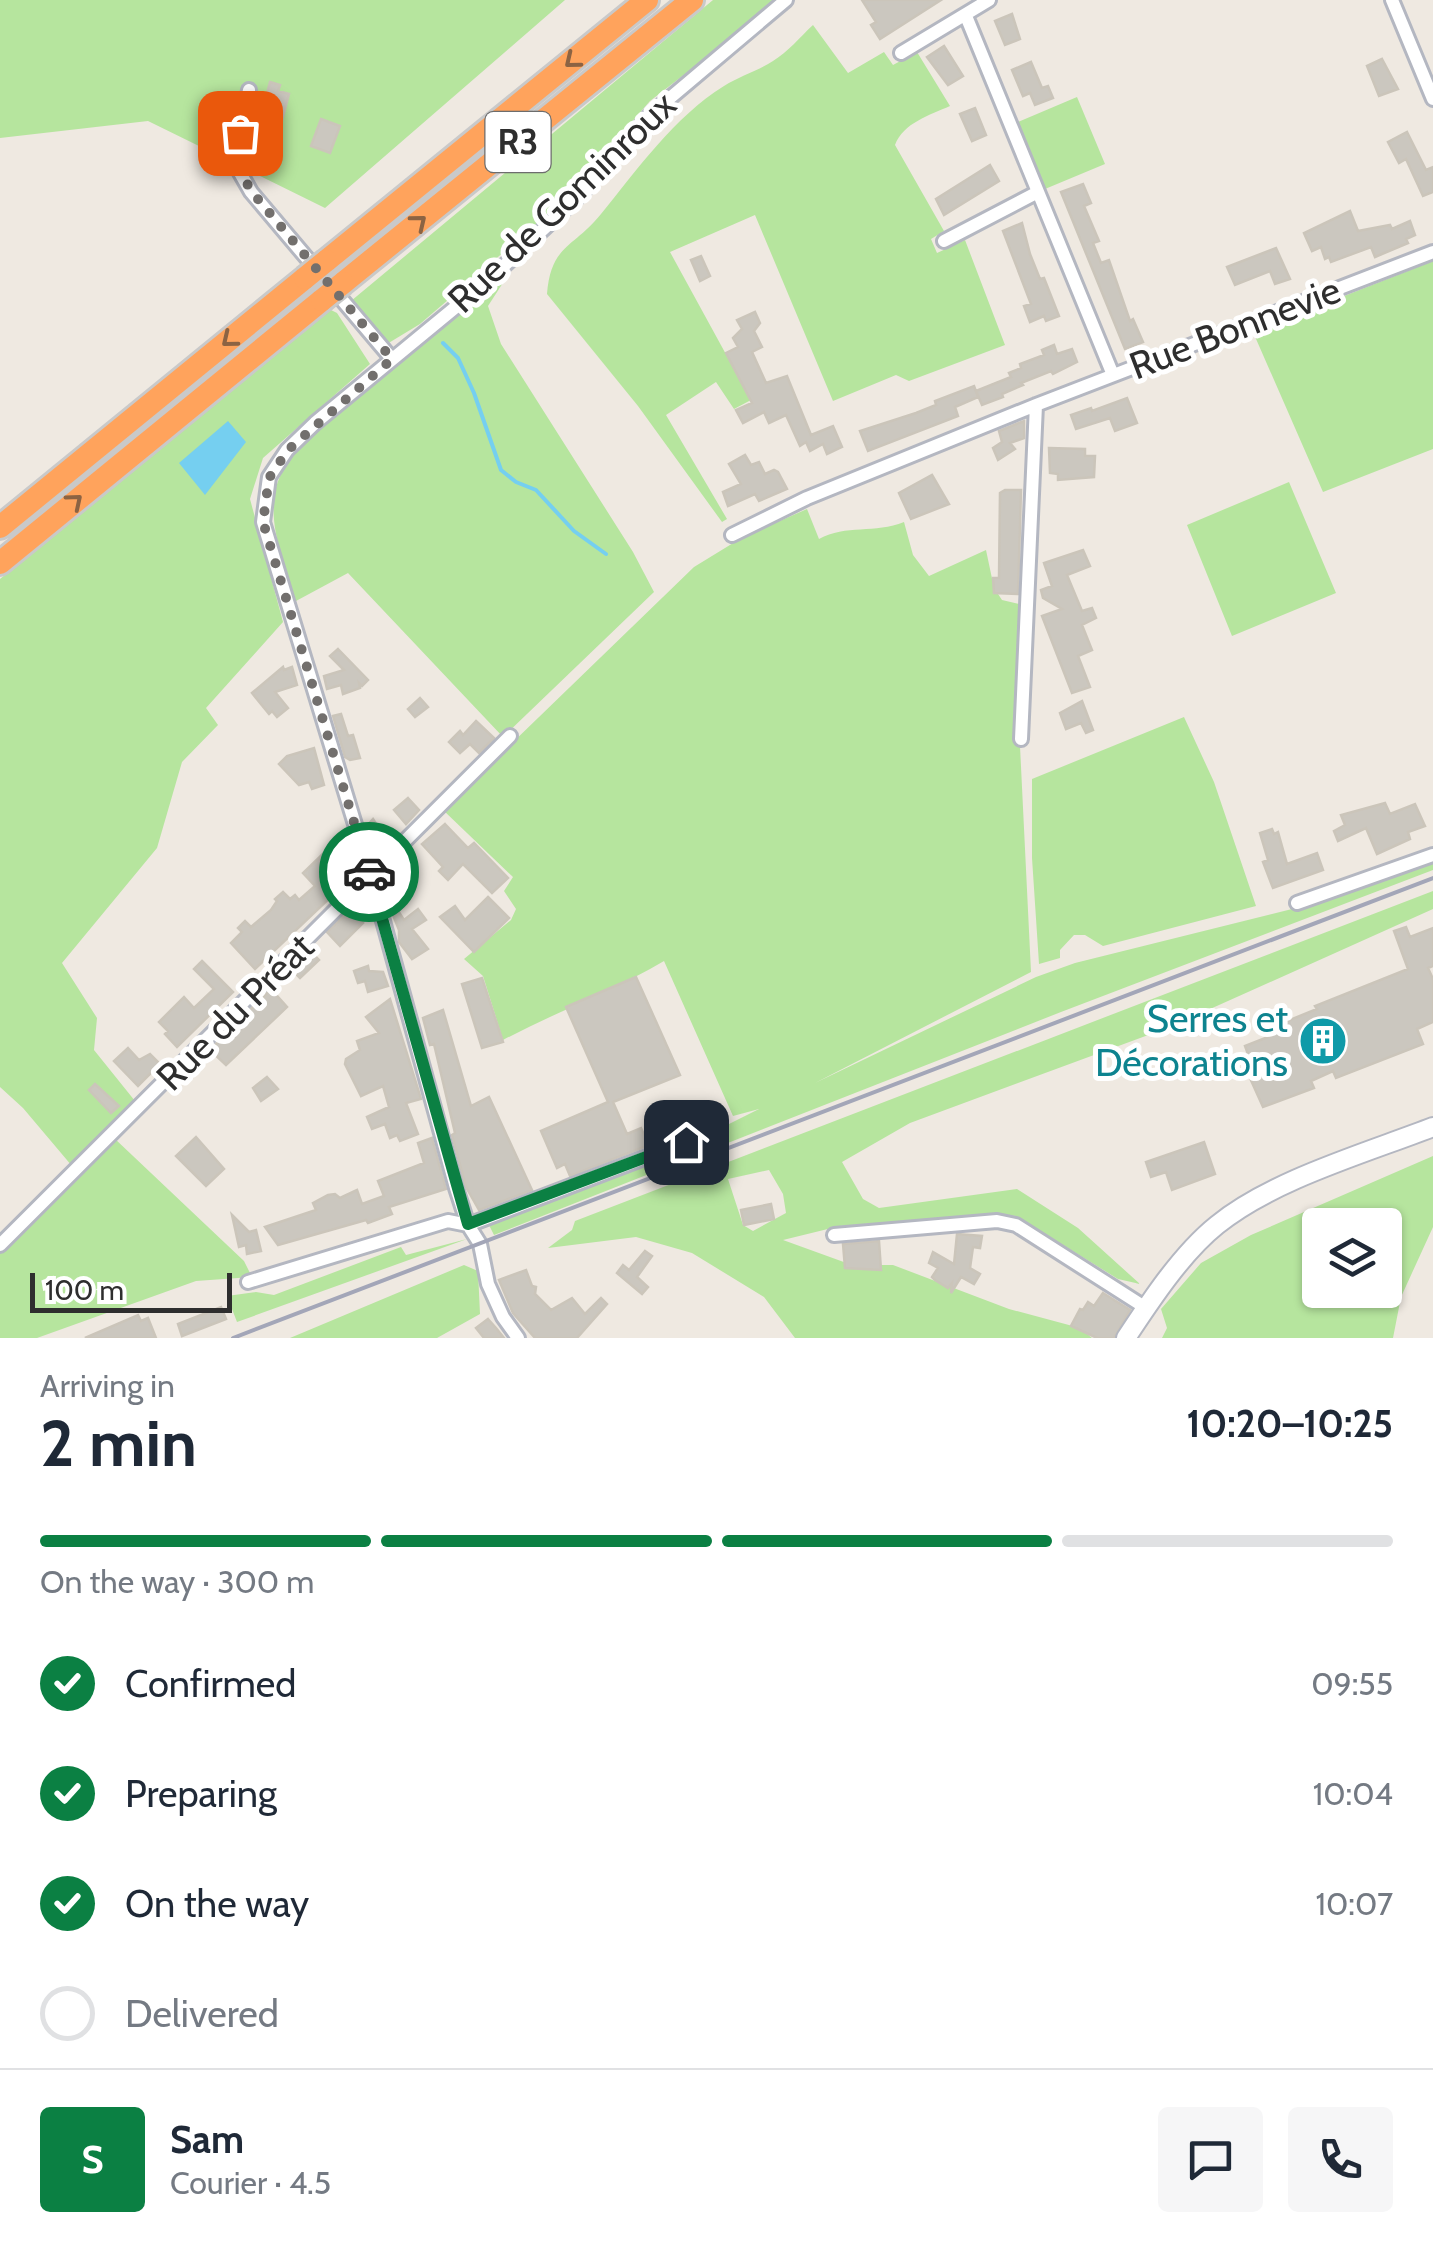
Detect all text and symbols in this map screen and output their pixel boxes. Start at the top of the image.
one-way arrow [565,50,583,68]
street label: Rue de Gominroux [438,81,685,322]
pin [198,91,283,176]
icon: bag [213,106,268,161]
road number: R3 [486,112,550,172]
one-way arrow [407,216,425,234]
street label: Rue Bonnevie [1123,266,1347,389]
one-way arrow [222,328,240,346]
one-way arrow [64,495,82,513]
courier [319,822,419,922]
icon: car [342,845,397,900]
street label: Rue du Préat [146,923,323,1100]
place label: Serres et Décorations [1095,995,1288,1086]
building icon: Serres et Décorations [1297,1015,1349,1067]
pin [644,1100,729,1185]
icon: home [659,1115,714,1170]
map controls [1302,1208,1402,1308]
button: layers [1302,1208,1402,1308]
scale bar [30,1268,232,1312]
text: 100 m [45,1273,124,1307]
text: Arriving in [40,1366,175,1405]
text: 10:20–10:25 [1186,1400,1393,1447]
text: 2 min [40,1403,197,1482]
text: On the way · 300 m [40,1562,314,1601]
icon: check [40,1656,95,1711]
text: Confirmed [125,1660,296,1707]
text: 09:55 [1311,1664,1393,1703]
icon: check [40,1766,95,1821]
text: Preparing [125,1770,277,1817]
text: 10:04 [1313,1774,1393,1813]
icon: check [40,1876,95,1931]
text: On the way [125,1880,309,1927]
text: 10:07 [1315,1884,1393,1923]
text: Delivered [125,1990,279,2037]
button: chat [1158,2107,1263,2212]
button: phone [1288,2107,1393,2212]
text: Sam [170,2116,244,2163]
text: S [81,2136,104,2183]
text: Courier · 4.5 [170,2163,331,2202]

